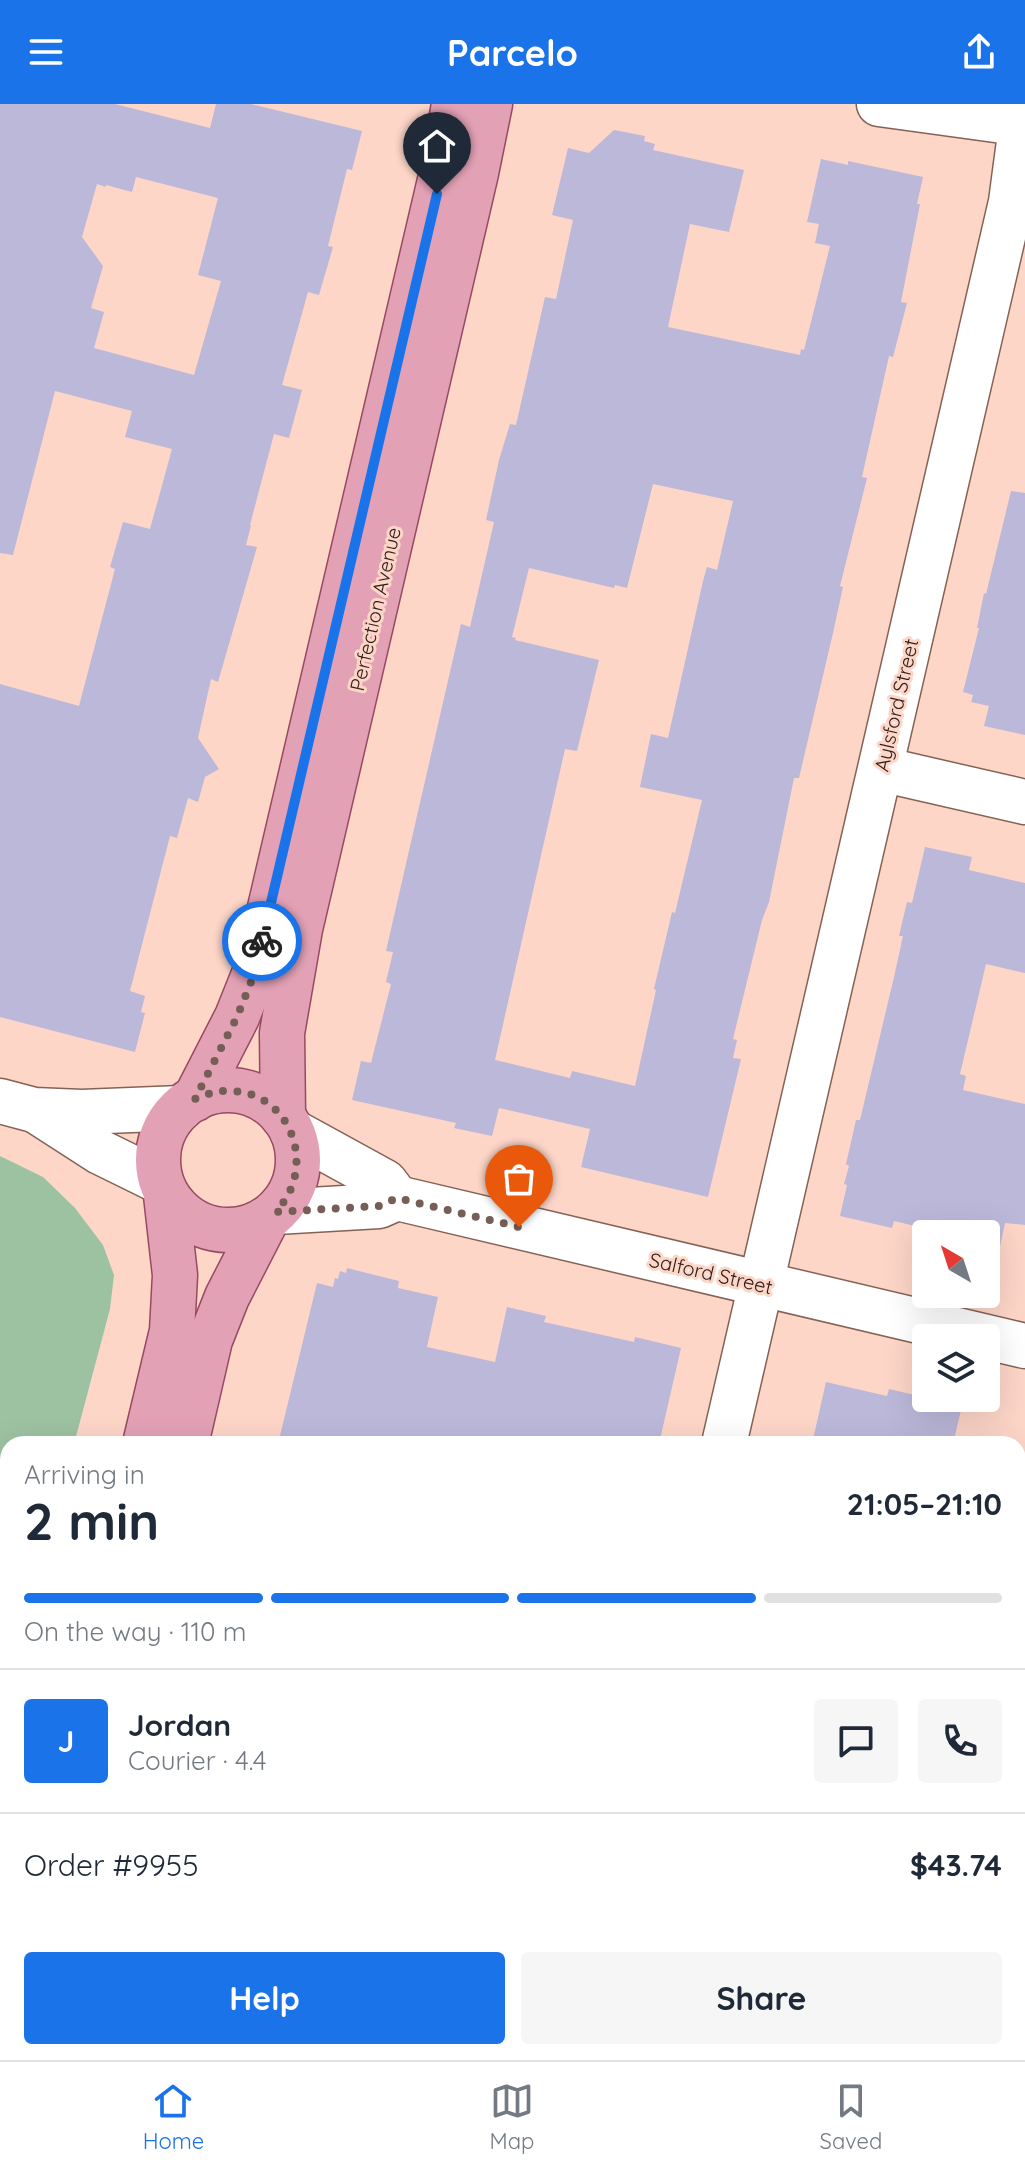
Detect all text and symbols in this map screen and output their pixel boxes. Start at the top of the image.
icon: menu [24,30,68,74]
text: Parcelo [447,30,578,75]
icon: share [957,30,1001,74]
pin [403,112,471,194]
icon: home [415,124,459,168]
street label: Perfection Avenue [344,525,406,693]
street label: Aylsford Street [869,636,924,774]
courier [222,901,302,981]
icon: bike [240,919,284,963]
pin [485,1145,553,1227]
icon: bag [497,1157,541,1201]
north arrow [912,1220,1000,1308]
map controls [912,1220,1000,1412]
street label: Salford Street [647,1247,775,1299]
button: layers [912,1324,1000,1412]
text: Arriving in [24,1458,145,1491]
text: 21:05–21:10 [847,1485,1002,1523]
text: 2 min [24,1488,159,1553]
text: On the way · 110 m [24,1615,246,1648]
button: chat [814,1699,898,1783]
button: phone [918,1699,1002,1783]
text: Jordan [128,1706,231,1744]
text: J [58,1722,74,1760]
text: Courier · 4.4 [128,1744,266,1777]
text: Order #9955 [24,1846,199,1884]
text: $43.74 [910,1846,1002,1884]
button: Help [24,1952,505,2044]
button: Share [521,1952,1002,2044]
tab: Home [143,2079,204,2155]
tab: Map [490,2079,534,2155]
tab: Saved [820,2079,882,2155]

